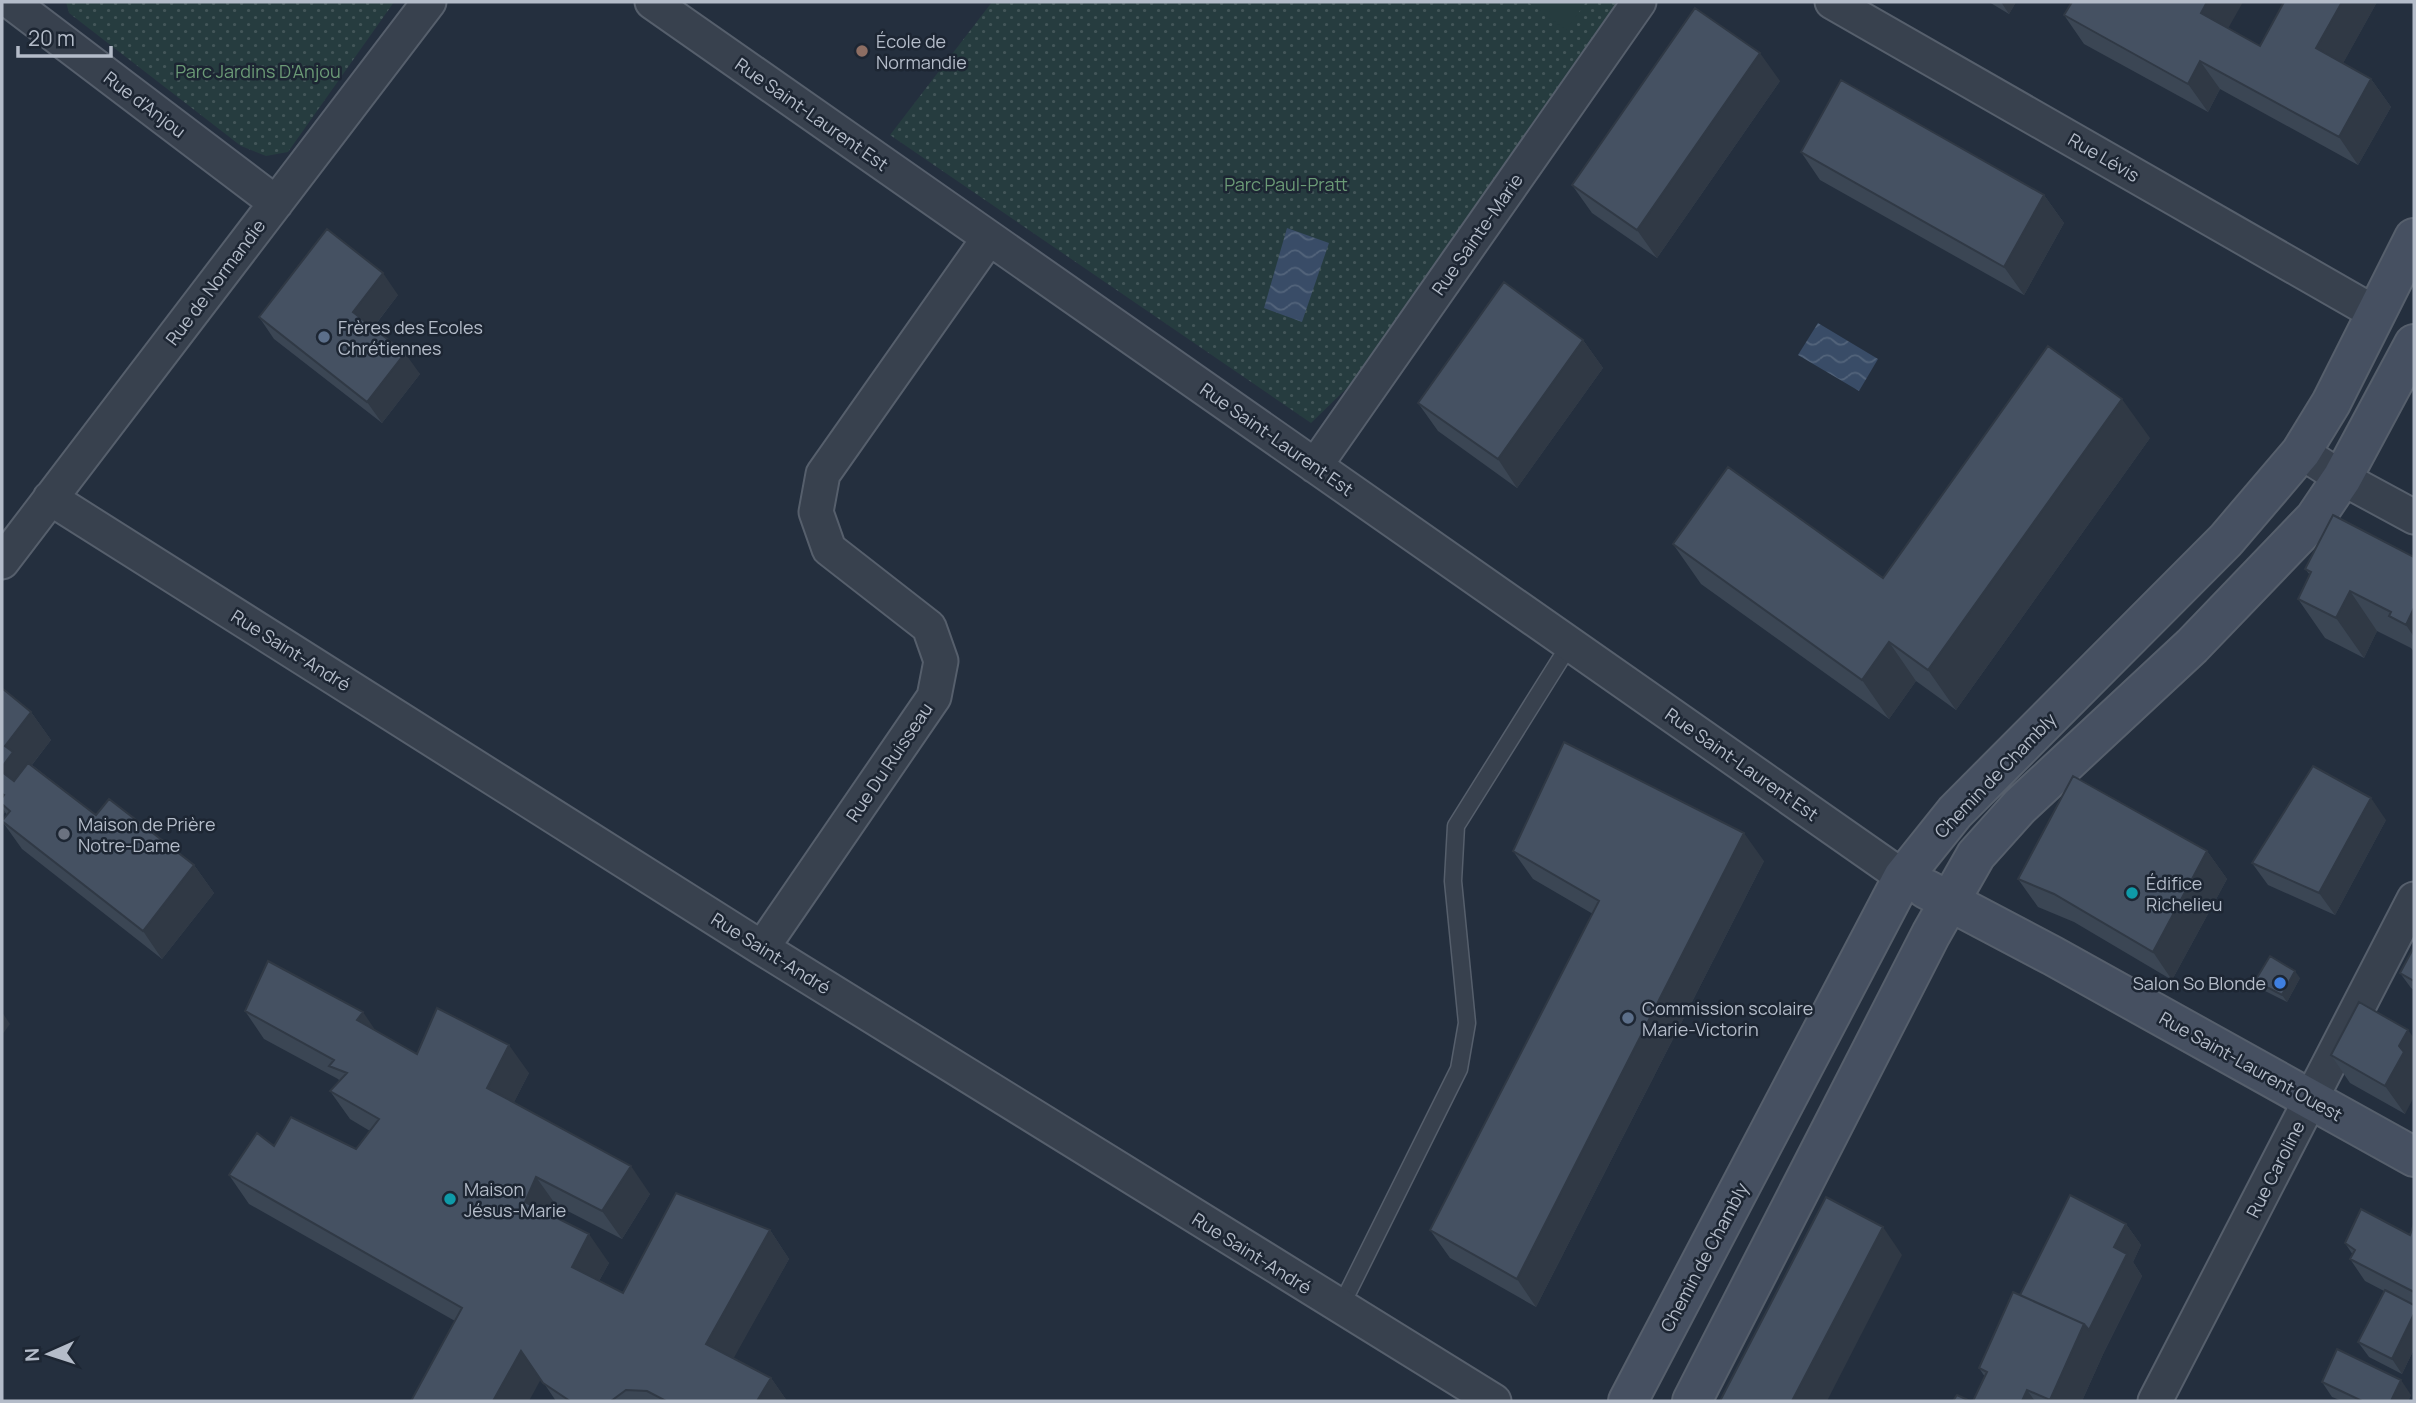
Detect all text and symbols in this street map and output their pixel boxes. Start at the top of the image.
scale bar [18,14,110,58]
text: 20 m [28,24,75,52]
place label: École de Normandie [876,29,967,74]
marker: École de Normandie [854,43,870,59]
street label: Rue Saint-Laurent Est [731,52,893,176]
park label: Parc Jardins D'Anjou [175,59,341,83]
street label: Rue d'Anjou [99,65,191,143]
street label: Rue Lévis [2064,127,2144,187]
street label: Rue Sainte-Marie [1426,168,1528,300]
park label: Parc Paul-Pratt [1224,172,1348,196]
street label: Rue de Normandie [160,214,270,350]
place label: Frères des Ecoles Chrétiennes [338,315,483,360]
marker: Frères des Ecoles Chrétiennes [316,329,332,345]
street label: Rue Saint-Laurent Est [1196,377,1358,501]
street label: Rue Saint-André [227,604,355,696]
street label: Rue Du Ruisseau [840,698,938,826]
street label: Rue Saint-Laurent Est [1661,702,1823,826]
street label: Chemin de Chambly [1929,707,2061,843]
place label: Maison de Prière Notre-Dame [78,812,215,857]
marker: Maison de Prière Notre-Dame [56,826,72,842]
place label: Édifice Richelieu [2146,871,2222,916]
marker: Édifice Richelieu [2124,885,2140,901]
street label: Rue Saint-André [707,907,835,999]
place label: Salon So Blonde [2133,971,2266,995]
marker: Salon So Blonde [2272,975,2288,991]
place label: Commission scolaire Marie-Victorin [1642,996,1813,1041]
street label: Rue Saint-Laurent Ouest [2155,1006,2347,1126]
marker: Commission scolaire Marie-Victorin [1620,1010,1636,1026]
street label: Rue Caroline [2240,1117,2310,1221]
place label: Maison Jésus-Marie [464,1177,566,1222]
street label: Chemin de Chambly [1655,1178,1754,1336]
marker: Maison Jésus-Marie [442,1191,458,1207]
street label: Rue Saint-André [1188,1207,1316,1299]
north arrow [14,1319,84,1389]
text: N [19,1347,45,1362]

